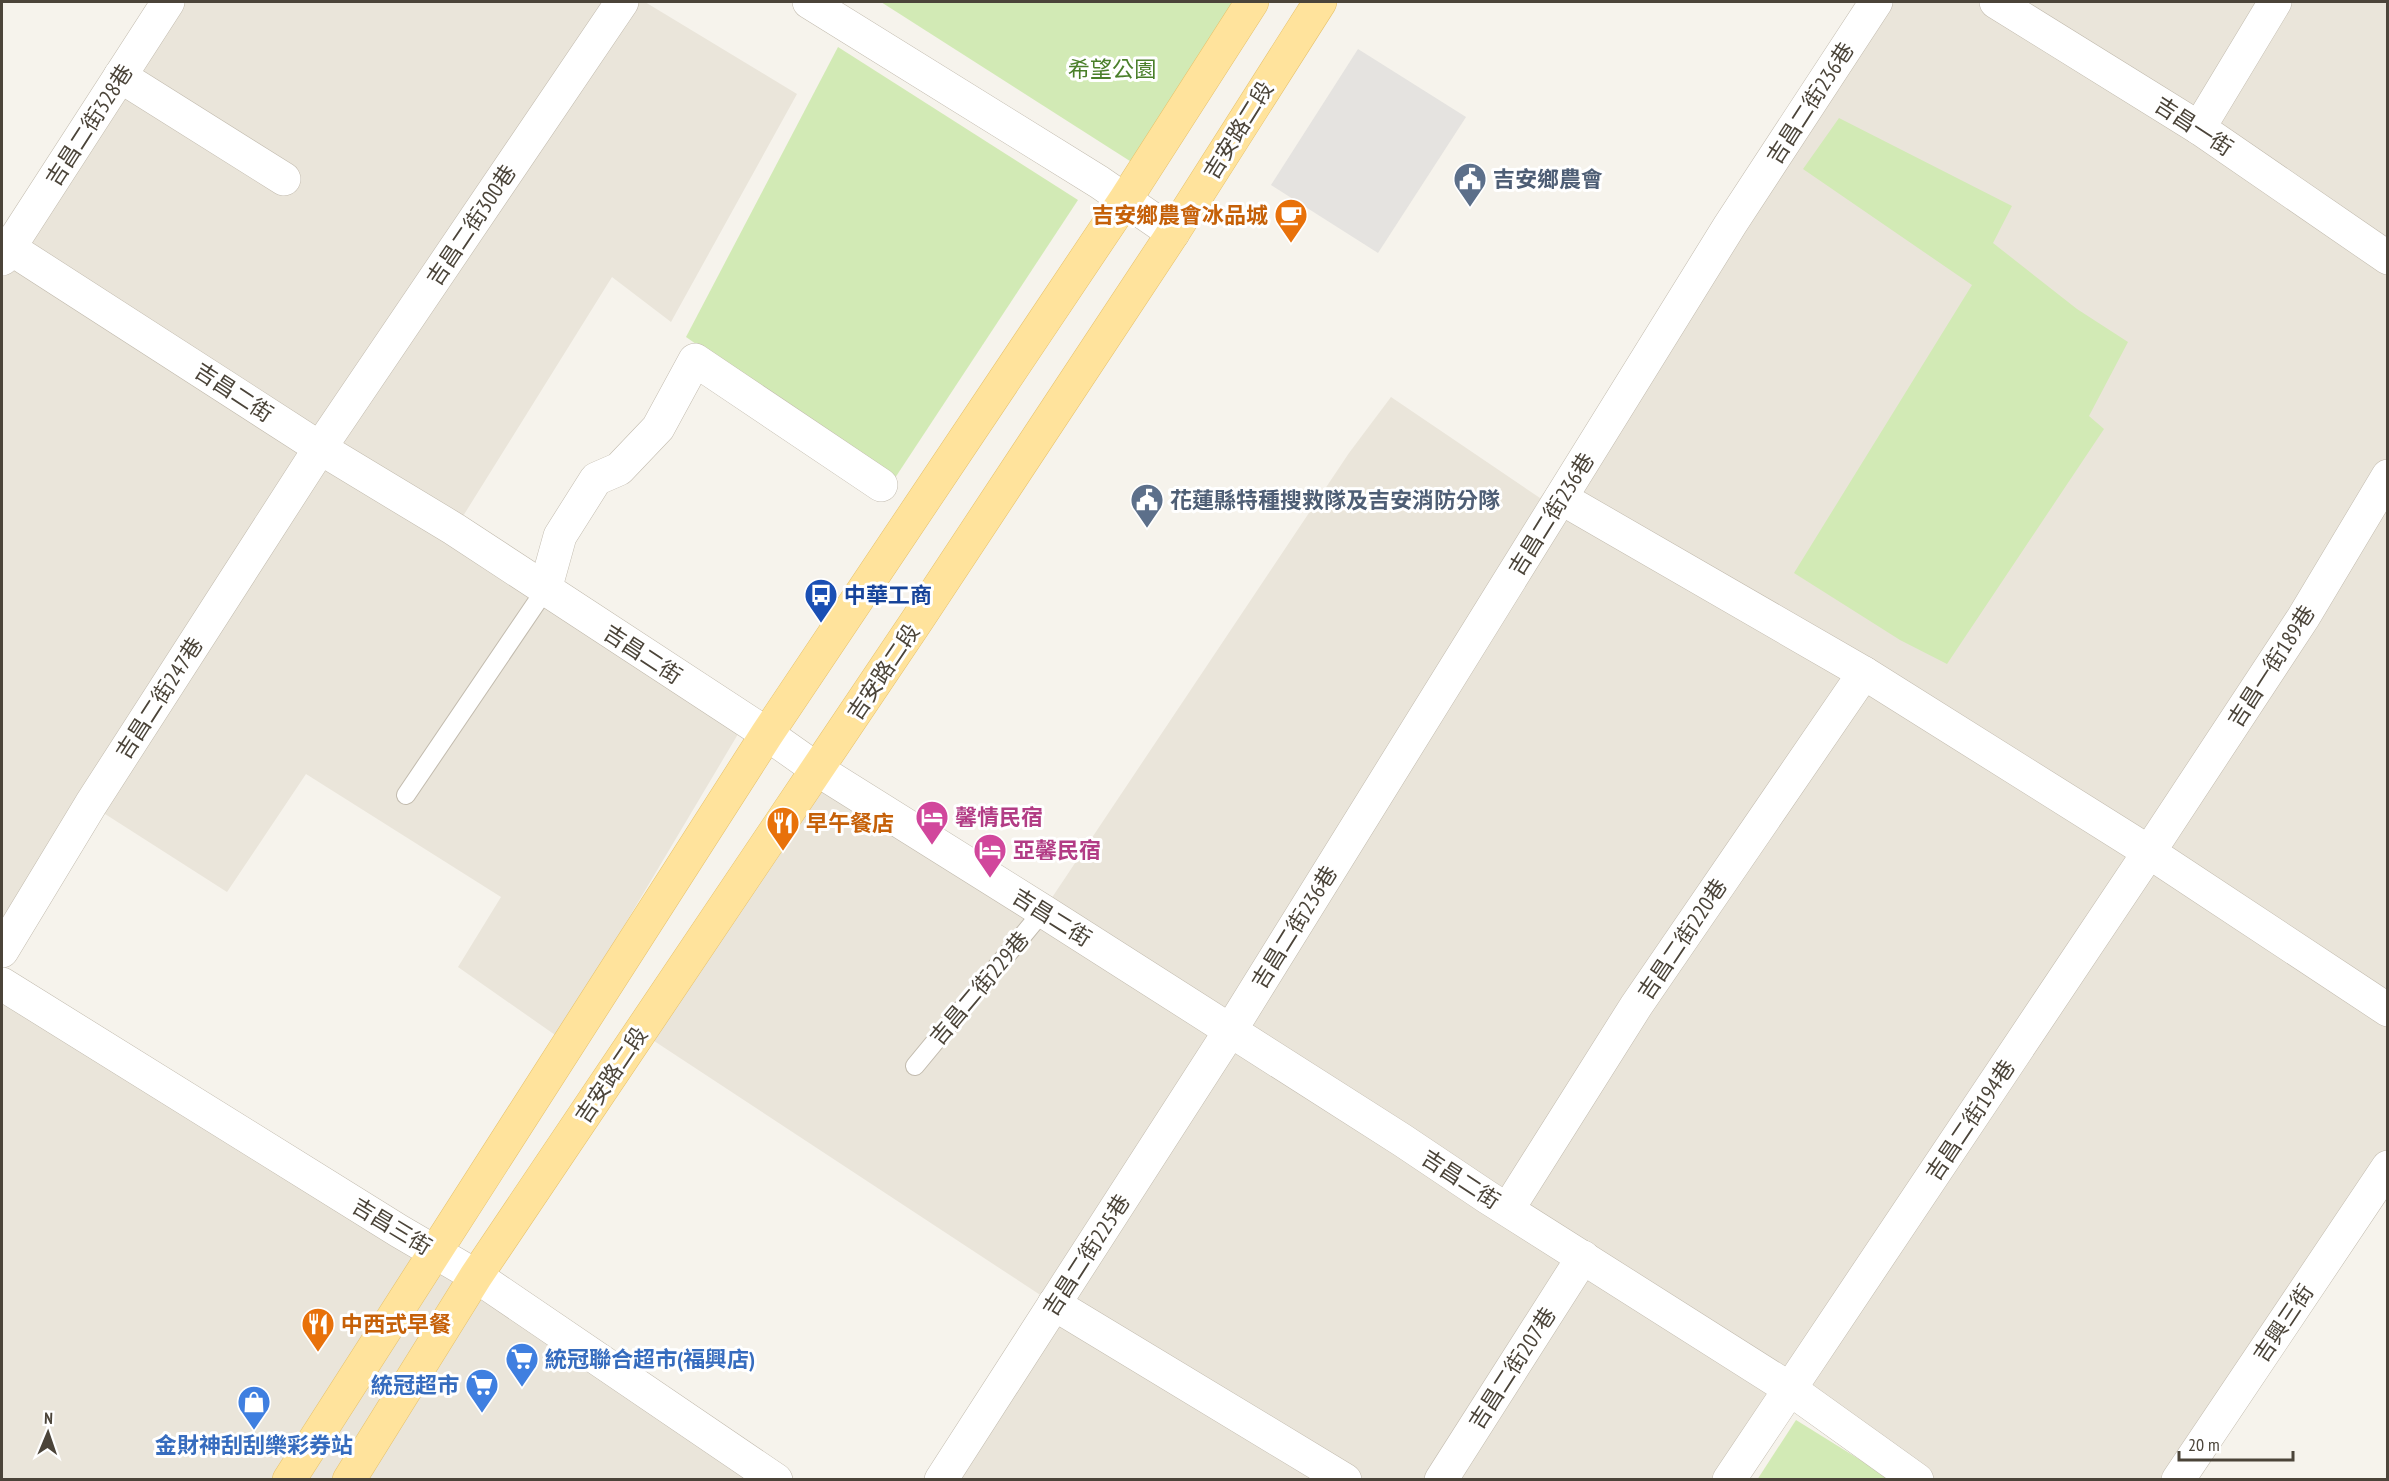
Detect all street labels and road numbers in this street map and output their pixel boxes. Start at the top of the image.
street label: 吉昌二街236巷 [1760,37,1860,169]
street label: 吉昌二街328巷 [39,59,139,191]
street label: 吉安路二段 [1197,76,1279,184]
street label: 吉昌一街 [2149,90,2239,162]
street label: 吉昌二街300巷 [420,159,522,291]
street label: 吉昌二街 [189,356,279,428]
street label: 吉昌二街236巷 [1502,447,1600,581]
street label: 吉昌一街189巷 [2221,600,2321,732]
street label: 吉昌二街 [598,618,688,690]
street label: 吉安路二段 [841,619,925,725]
street label: 吉昌二街247巷 [109,632,209,764]
street label: 吉昌二街236巷 [1245,860,1343,994]
street label: 吉昌二街220巷 [1631,873,1733,1005]
street label: 吉昌二街 [1007,882,1097,952]
street label: 吉昌二街229巷 [923,925,1035,1051]
street label: 吉安路二段 [569,1022,653,1128]
street label: 吉昌二街194巷 [1919,1054,2021,1186]
street label: 吉昌二街 [1416,1143,1506,1215]
street label: 吉昌二街225巷 [1036,1189,1136,1321]
street label: 吉昌三街 [347,1191,437,1261]
street label: 吉興三街 [2247,1279,2319,1367]
street label: 吉昌二街207巷 [1462,1302,1562,1434]

